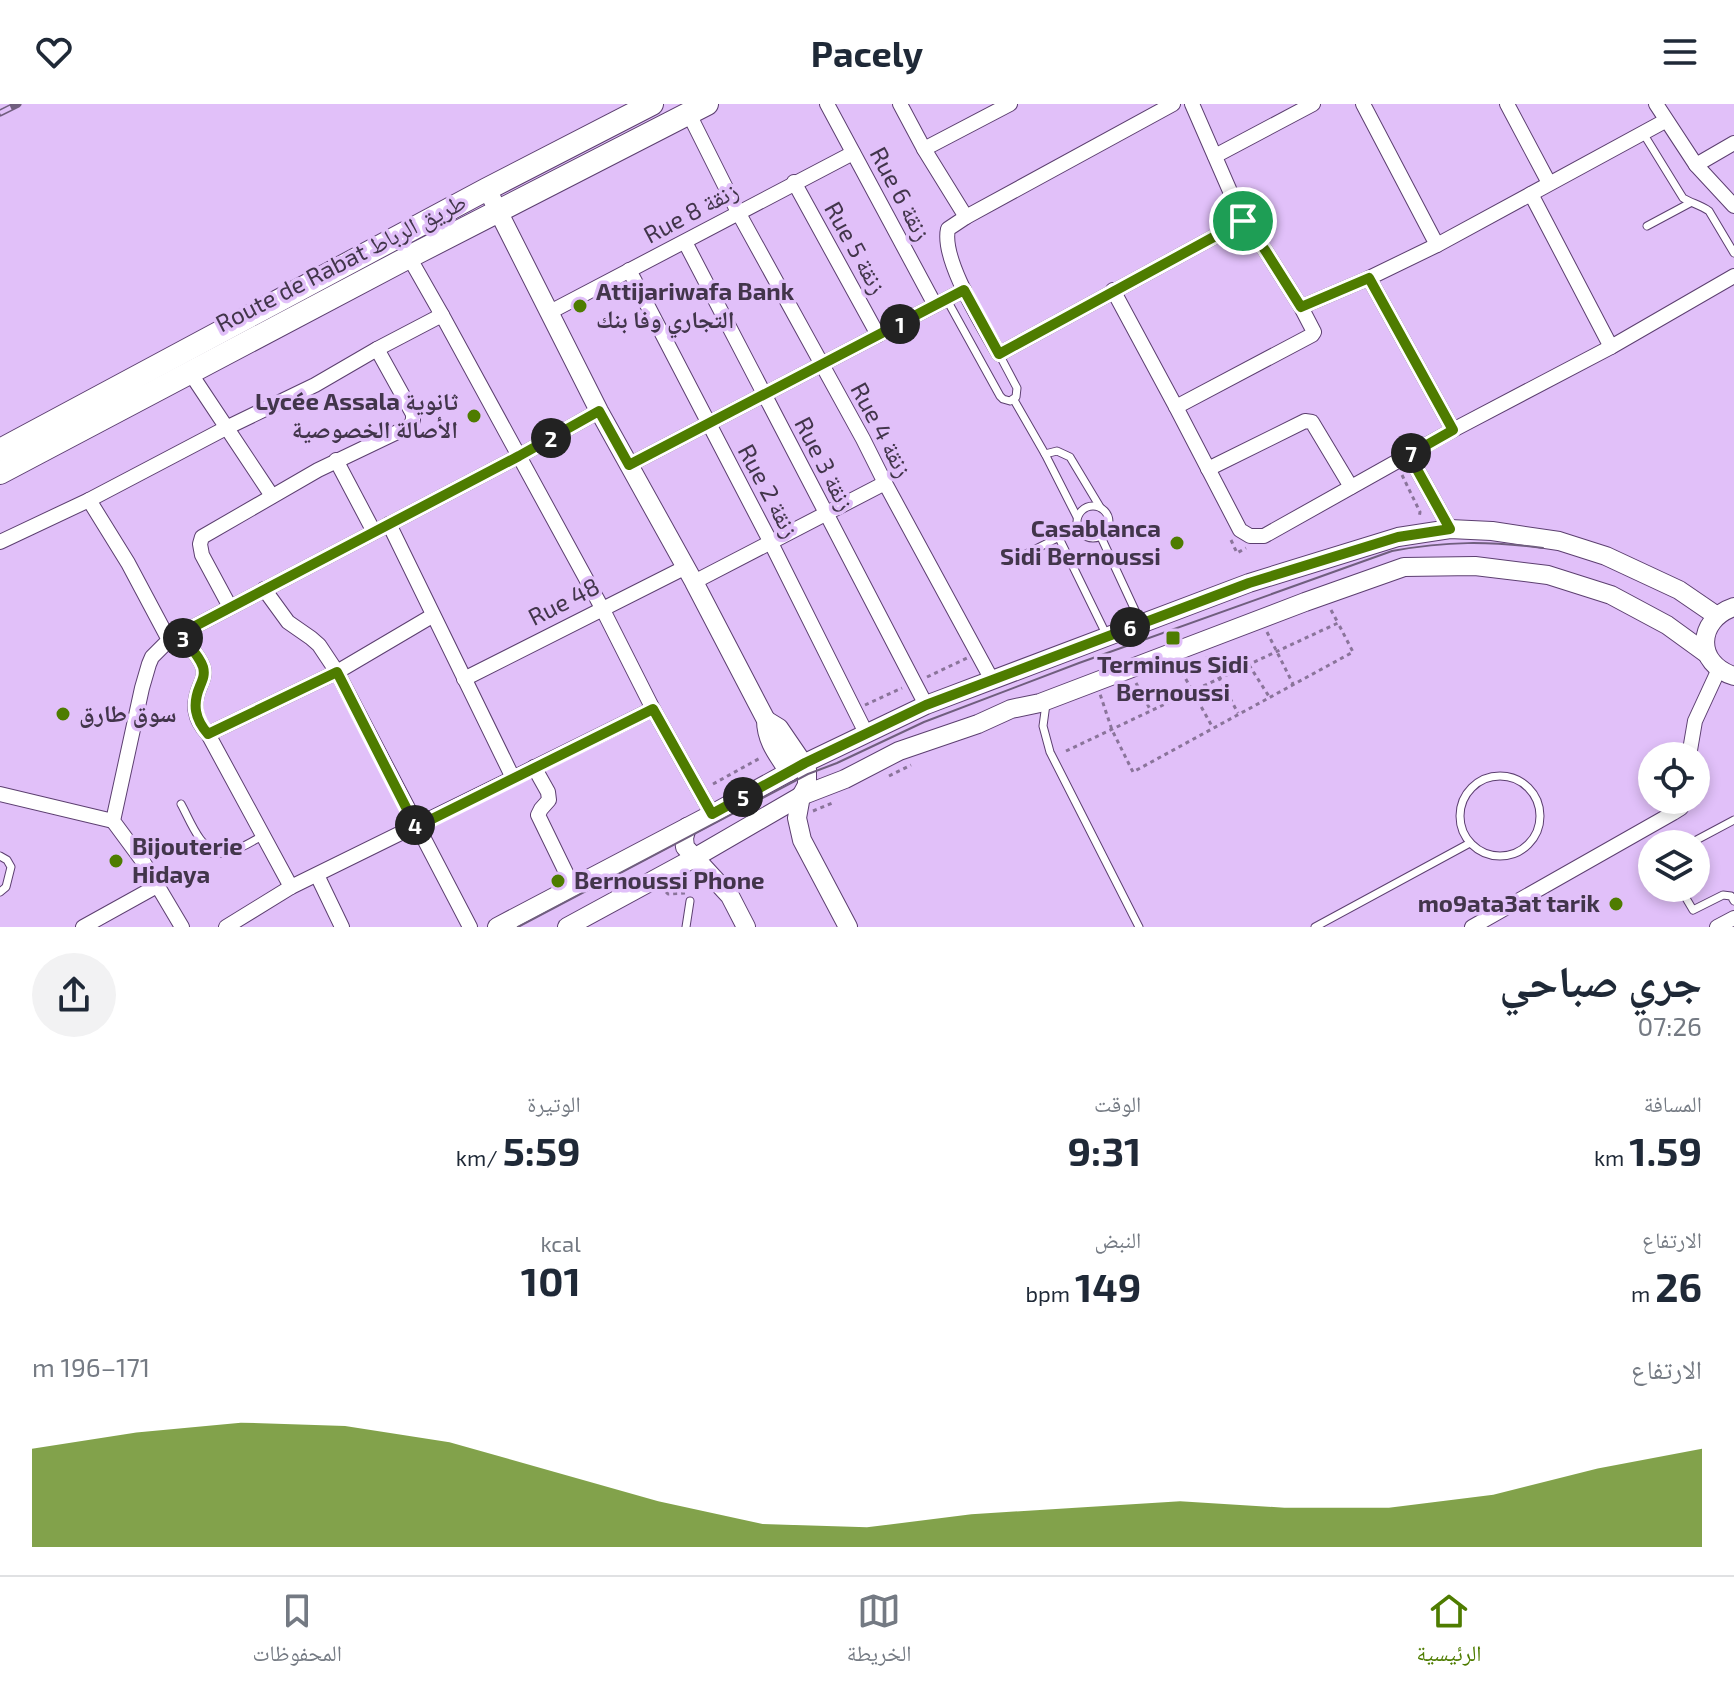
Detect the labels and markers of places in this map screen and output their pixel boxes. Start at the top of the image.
pin [1209,187,1277,255]
place label: Attijariwafa Bank التجاري وفا بنك [596,276,795,339]
marker: Attijariwafa Bank التجاري وفا بنك [571,297,589,315]
pin: 1 [880,304,920,344]
place label: Lycée Assala ثانوية الأصالة الخصوصية [255,386,459,444]
marker: Lycée Assala ثانوية الأصالة الخصوصية [465,407,483,425]
pin: 2 [531,418,571,458]
pin: 7 [1391,433,1431,473]
place label: Casablanca Sidi Bernoussi [1000,513,1161,570]
marker: Casablanca Sidi Bernoussi [1168,534,1186,552]
pin: 6 [1110,607,1150,647]
pin: 3 [163,618,203,658]
marker: Terminus Sidi Bernoussi [1164,629,1182,647]
place label: Terminus Sidi Bernoussi [1097,649,1249,706]
place label: سوق طارق [79,698,177,728]
marker: سوق طارق [54,705,72,723]
pin: 5 [723,777,763,817]
pin: 4 [395,805,435,845]
place label: Bijouterie Hidaya [132,831,243,888]
marker: Bijouterie Hidaya [107,852,125,870]
place label: Bernoussi Phone [574,865,765,894]
marker: Bernoussi Phone [549,872,567,890]
place label: mo9ata3at tarik [1418,888,1601,917]
marker: mo9ata3at tarik [1607,895,1625,913]

